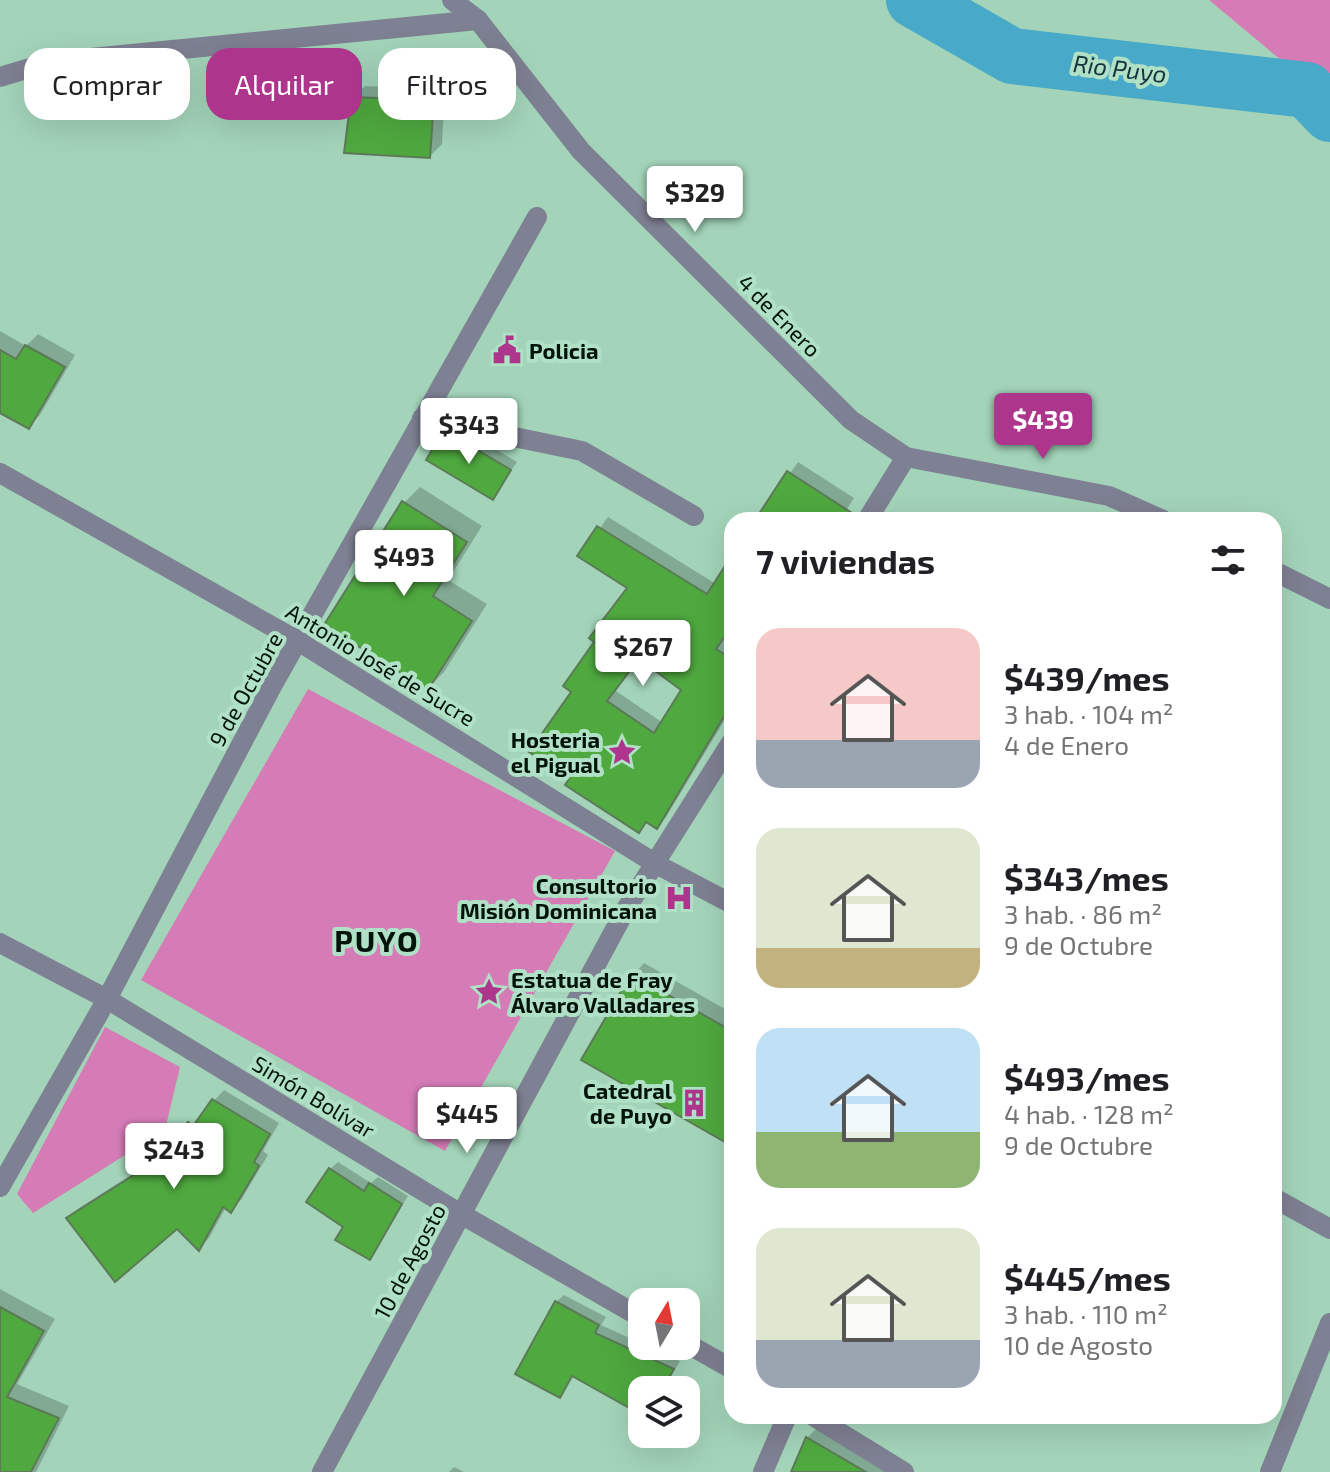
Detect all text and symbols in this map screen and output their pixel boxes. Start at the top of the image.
chip: Comprar [24,48,190,120]
chip: Alquilar [206,48,362,120]
chip: Filtros [378,48,516,120]
water label: Rio Puyo [1072,48,1168,88]
pin: $329 [648,166,742,234]
text: $329 [665,176,725,207]
street label: 4 de Enero [733,268,827,362]
public building icon: Policia [492,335,522,365]
place label: Policia [529,337,599,363]
pin: $439 [996,393,1090,461]
pin: $343 [422,398,516,466]
text: $439 [1012,403,1074,434]
text: $343 [438,408,500,439]
pin: $493 [357,530,451,598]
icon: filters [1206,538,1250,582]
text: $493 [373,540,435,571]
text: 7 viviendas [756,540,935,581]
street label: Antonio José de Sucre [282,597,480,731]
pin: $267 [596,620,690,688]
street label: 9 de Octubre [203,628,287,750]
text: $267 [613,630,673,661]
text: $439/mes [1004,657,1170,698]
icon: home [820,660,916,756]
text: 3 hab. · 104 m² [1004,698,1174,729]
place label: Hosteria el Pigual [511,726,601,777]
text: 4 de Enero [1004,729,1129,760]
place icon: Hosteria el Pigual [607,737,637,767]
text: $343/mes [1004,857,1169,898]
icon: home [820,860,916,956]
place label: Consultorio Misión Dominicana [460,872,657,923]
hospital icon: Consultorio Misión Dominicana [664,883,694,913]
text: 3 hab. · 86 m² [1004,898,1162,929]
district label: PUYO [334,922,420,958]
text: 9 de Octubre [1004,929,1153,960]
place label: Estatua de Fray Álvaro Valladares [511,966,695,1017]
place icon: Estatua de Fray Álvaro Valladares [474,977,504,1007]
street label: Simón Bolívar [248,1049,380,1143]
text: $493/mes [1004,1057,1170,1098]
icon: home [820,1060,916,1156]
place label: Catedral de Puyo [583,1077,673,1129]
pin: $445 [420,1087,514,1155]
building icon: Catedral de Puyo [679,1088,709,1118]
text: $445 [436,1097,498,1128]
text: 4 hab. · 128 m² [1004,1098,1174,1129]
pin: $243 [127,1123,221,1191]
text: 9 de Octubre [1004,1129,1153,1160]
text: $243 [143,1133,205,1164]
street label: 10 de Agosto [368,1199,450,1323]
text: $445/mes [1004,1257,1171,1298]
icon: home [820,1260,916,1356]
north arrow [628,1288,700,1360]
map controls [628,1288,700,1448]
text: 3 hab. · 110 m² [1004,1298,1168,1329]
text: 10 de Agosto [1004,1329,1153,1360]
button: layers [628,1376,700,1448]

